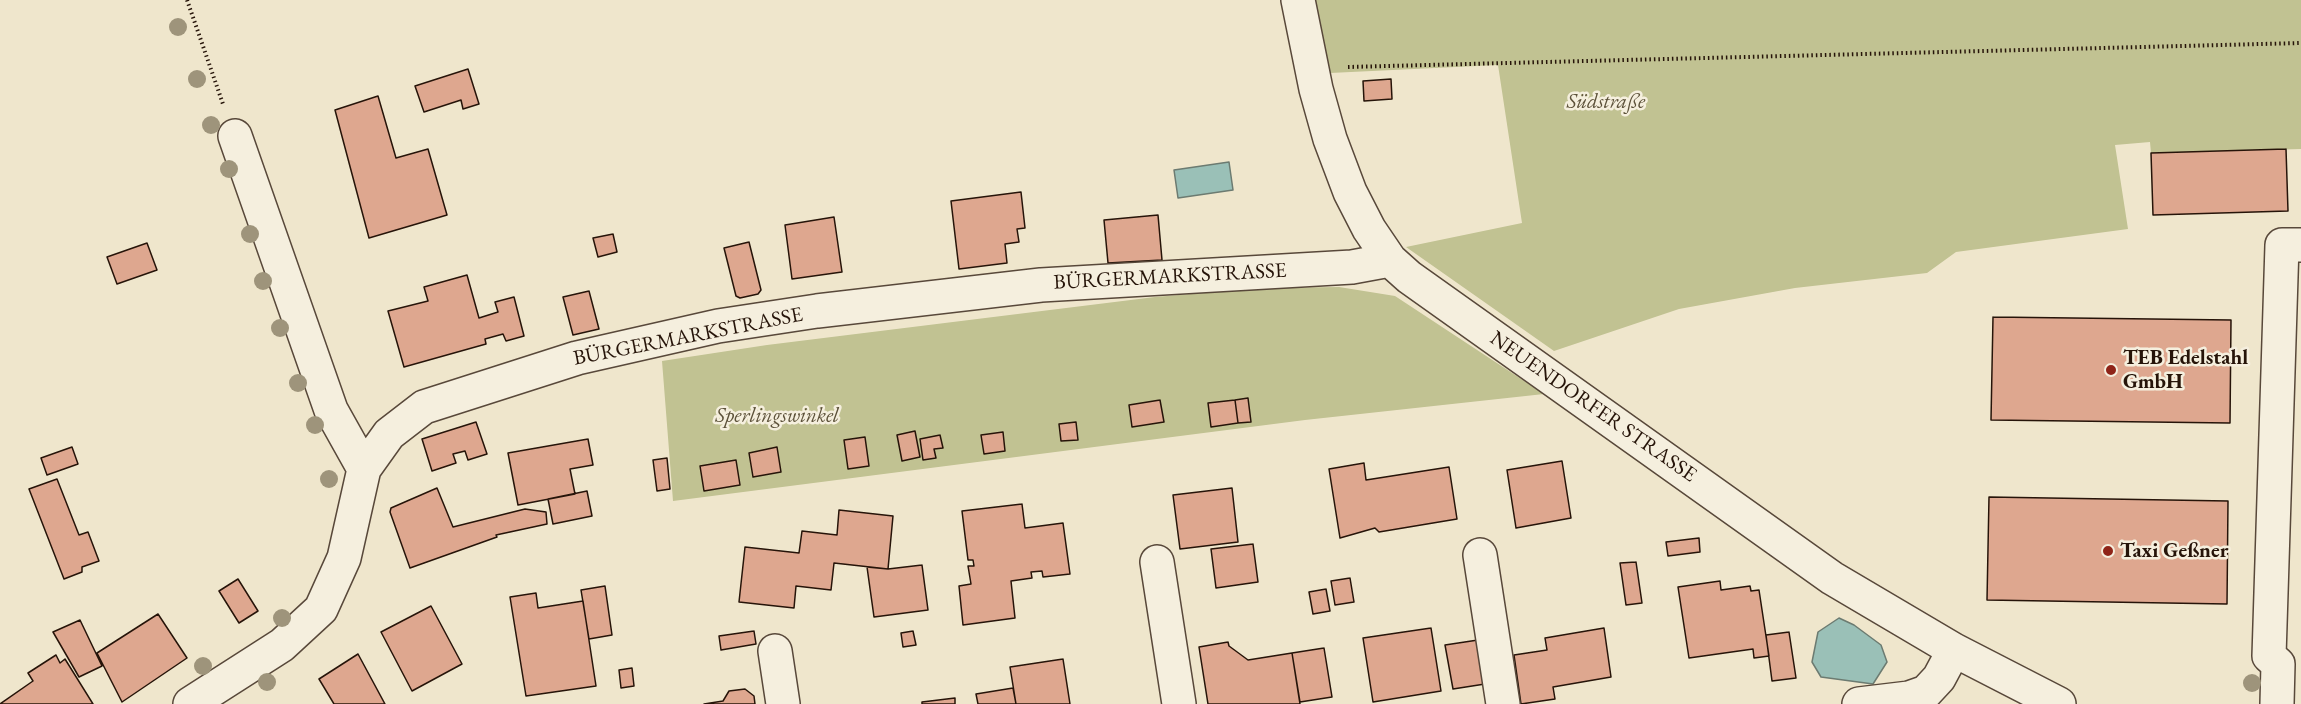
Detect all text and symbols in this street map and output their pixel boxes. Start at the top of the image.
park label: Südstraße [1567,89,1645,115]
street label: BÜRGERMARKSTRASSE [1053,258,1287,296]
street label: BÜRGERMARKSTRASSE [571,302,805,372]
street label: NEUENDORFER STRASSE [1485,326,1701,488]
place label: TEB Edelstahl GmbH [2123,345,2248,395]
marker: TEB Edelstahl GmbH [2104,363,2118,377]
park label: Sperlingswinkel [715,403,839,429]
place label: Taxi Geßner [2120,538,2228,564]
marker: Taxi Geßner [2101,544,2115,558]

